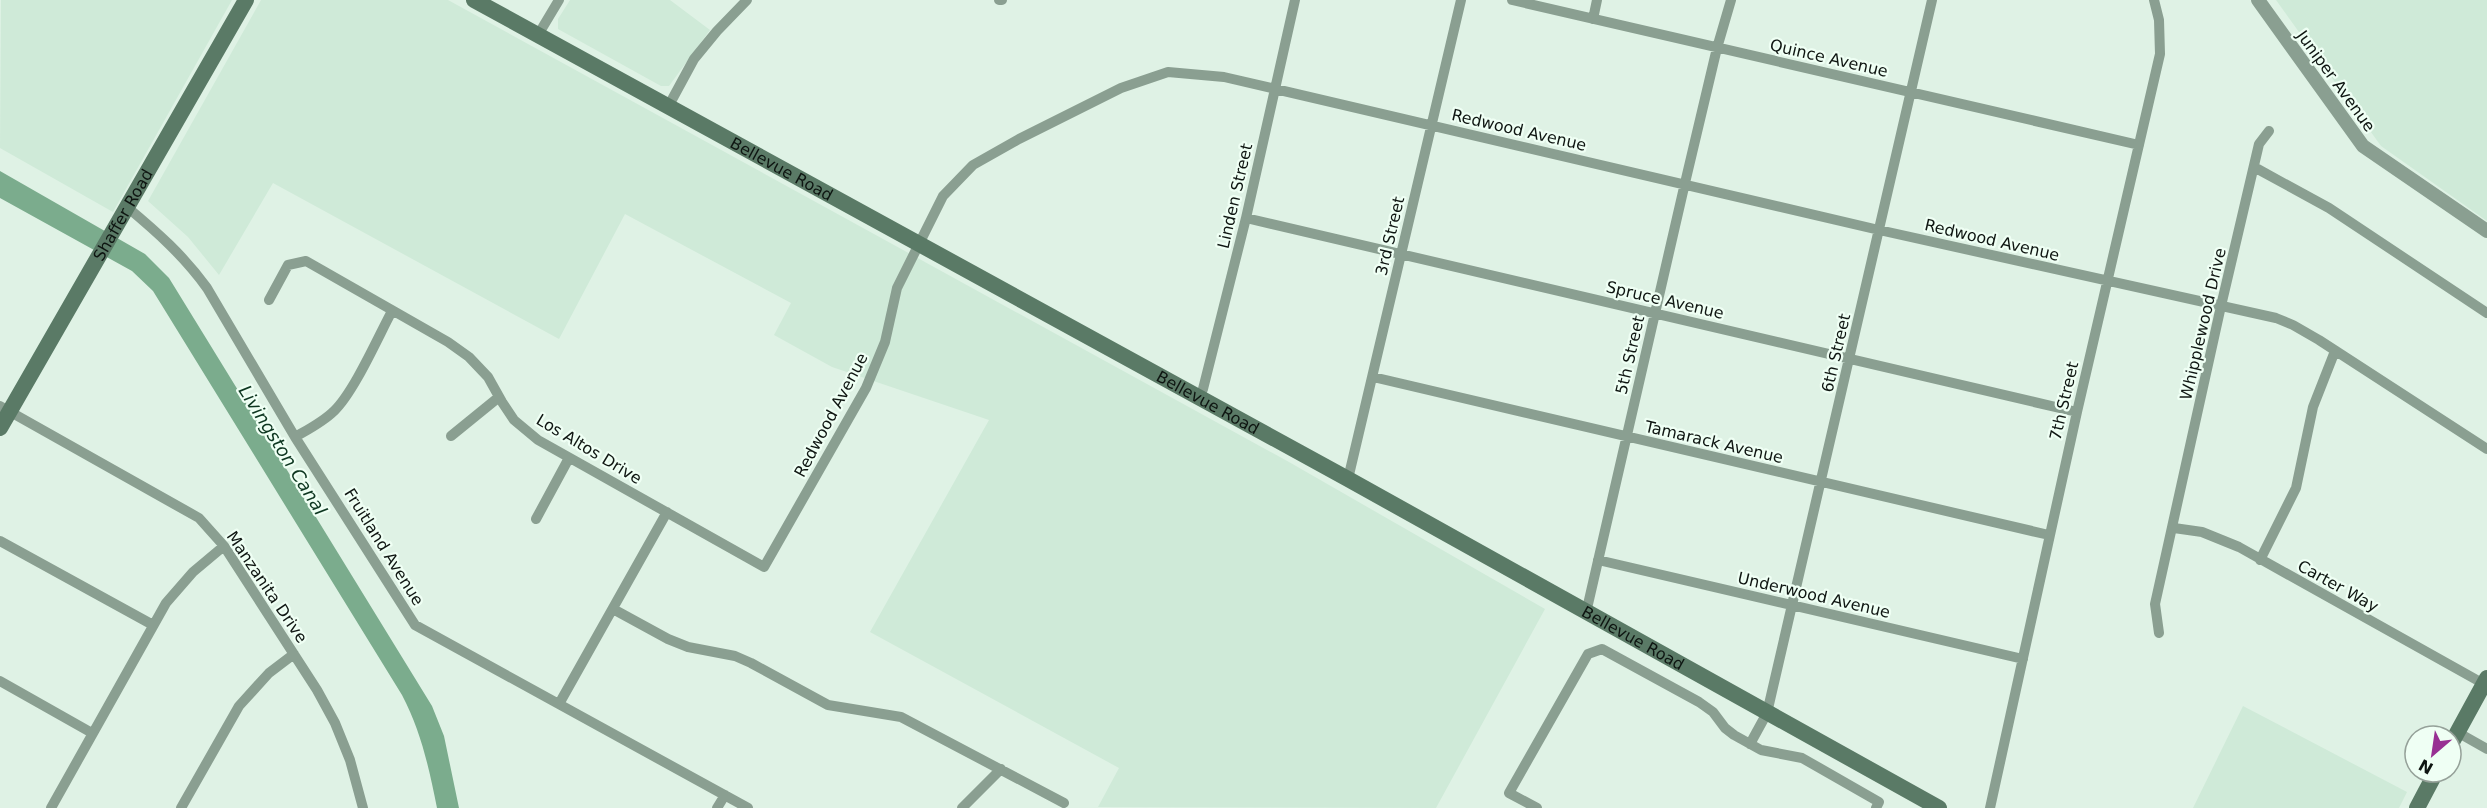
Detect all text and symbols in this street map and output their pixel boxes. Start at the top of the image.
street label: Juniper Avenue [2292,26,2379,135]
street label: Quince Avenue [1768,35,1890,81]
street label: Redwood Avenue [1450,105,1588,155]
street label: Bellevue Road [727,133,836,204]
street label: Linden Street [1214,142,1256,250]
street label: Shaffer Road [89,165,156,264]
street label: 3rd Street [1372,195,1408,277]
street label: Redwood Avenue [1923,215,2061,265]
street label: Whipplewood Drive [2176,246,2230,402]
street label: Spruce Avenue [1604,277,1726,323]
street label: 6th Street [1818,312,1854,394]
street label: 5th Street [1612,314,1648,396]
street label: Redwood Avenue [790,350,872,480]
street label: 7th Street [2046,360,2082,442]
street label: Bellevue Road [1153,366,1263,438]
water label: Livingston Canal [235,381,331,519]
street label: Los Altos Drive [533,410,645,488]
street label: Tamarack Avenue [1642,417,1785,467]
street label: Fruitland Avenue [340,485,428,609]
street label: Manzanita Drive [223,528,311,646]
street label: Carter Way [2294,556,2382,616]
street label: Underwood Avenue [1736,568,1892,622]
street label: Bellevue Road [1579,602,1688,674]
north arrow [2403,724,2463,784]
text: N [2416,755,2436,778]

